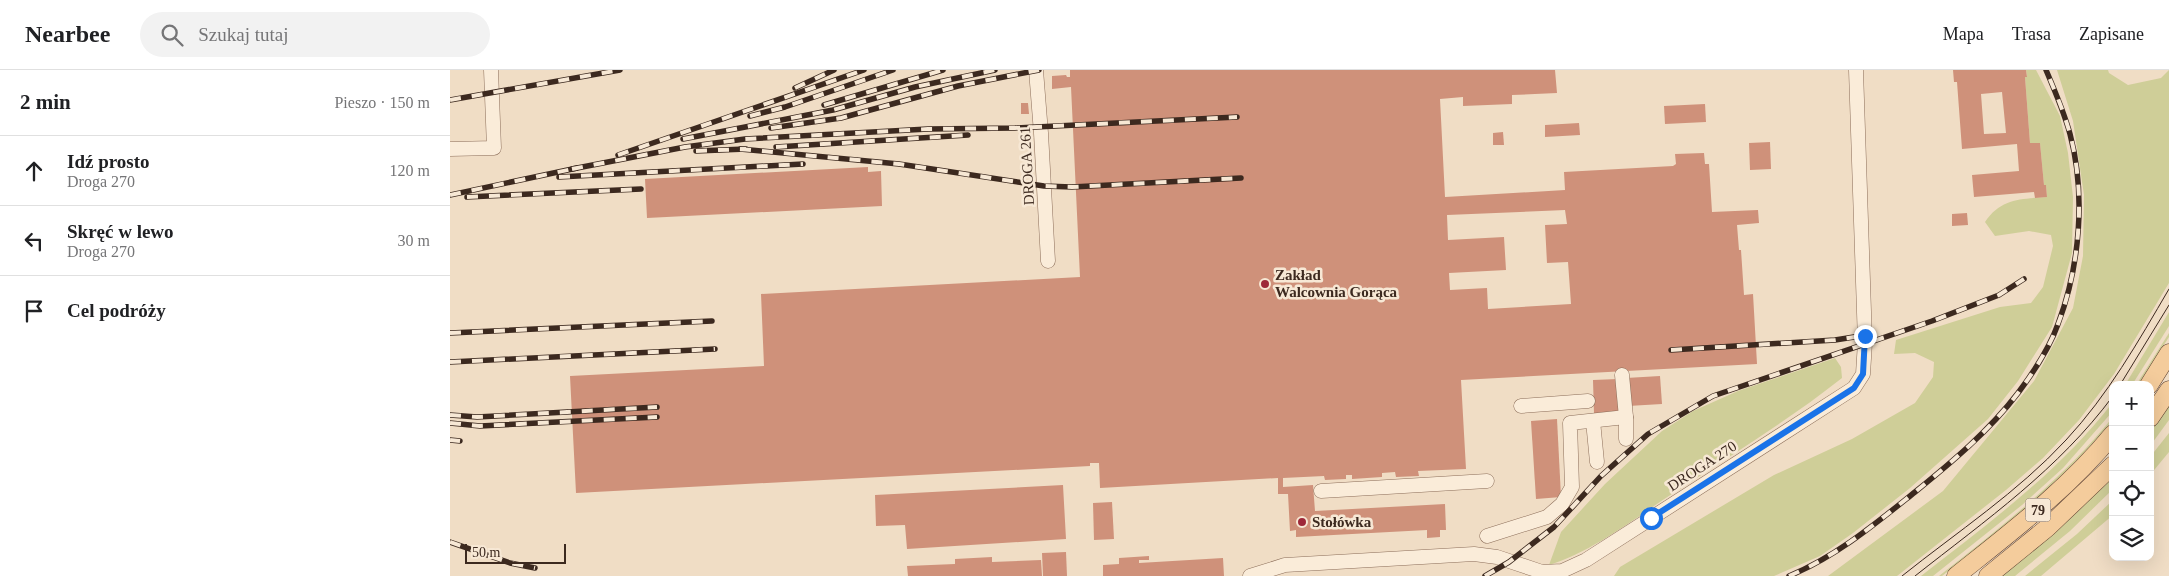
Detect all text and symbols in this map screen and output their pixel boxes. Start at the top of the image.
search box [140,12,490,57]
text: Nearbee [25,21,110,47]
icon: search [158,21,186,49]
text: Szukaj tutaj [198,24,289,45]
text: Mapa [1943,24,1984,44]
text: Trasa [2012,24,2051,44]
text: Zapisane [2079,24,2144,44]
text: 2 min [20,90,71,114]
text: Pieszo · 150 m [334,94,430,111]
street label: DROGA 261 [1017,126,1037,206]
text: Idź prosto [67,151,150,172]
icon: ahead [20,157,48,185]
text: 120 m [390,162,430,179]
text: Droga 270 [67,173,135,190]
text: Skręć w lewo [67,221,174,242]
icon: left [20,227,48,255]
text: 30 m [398,232,430,249]
text: Droga 270 [67,243,135,260]
place label: Zakład Walcownia Gorąca [1275,267,1398,300]
marker: Zakład Walcownia Gorąca [1259,278,1271,290]
icon: arrive [20,297,48,325]
text: Cel podróży [67,300,166,321]
route end [1854,325,1877,348]
map controls [2109,381,2154,561]
button: + [2109,381,2154,426]
button: − [2109,426,2154,471]
street label: DROGA 270 [1665,438,1739,494]
button: locate [2109,471,2154,516]
road number: 79 [2026,498,2050,522]
route start [1640,507,1663,530]
place label: Stołówka [1312,514,1372,530]
marker: Stołówka [1296,516,1308,528]
button: layers [2109,516,2154,561]
scale bar [465,541,566,564]
text: 50 m [472,545,500,560]

